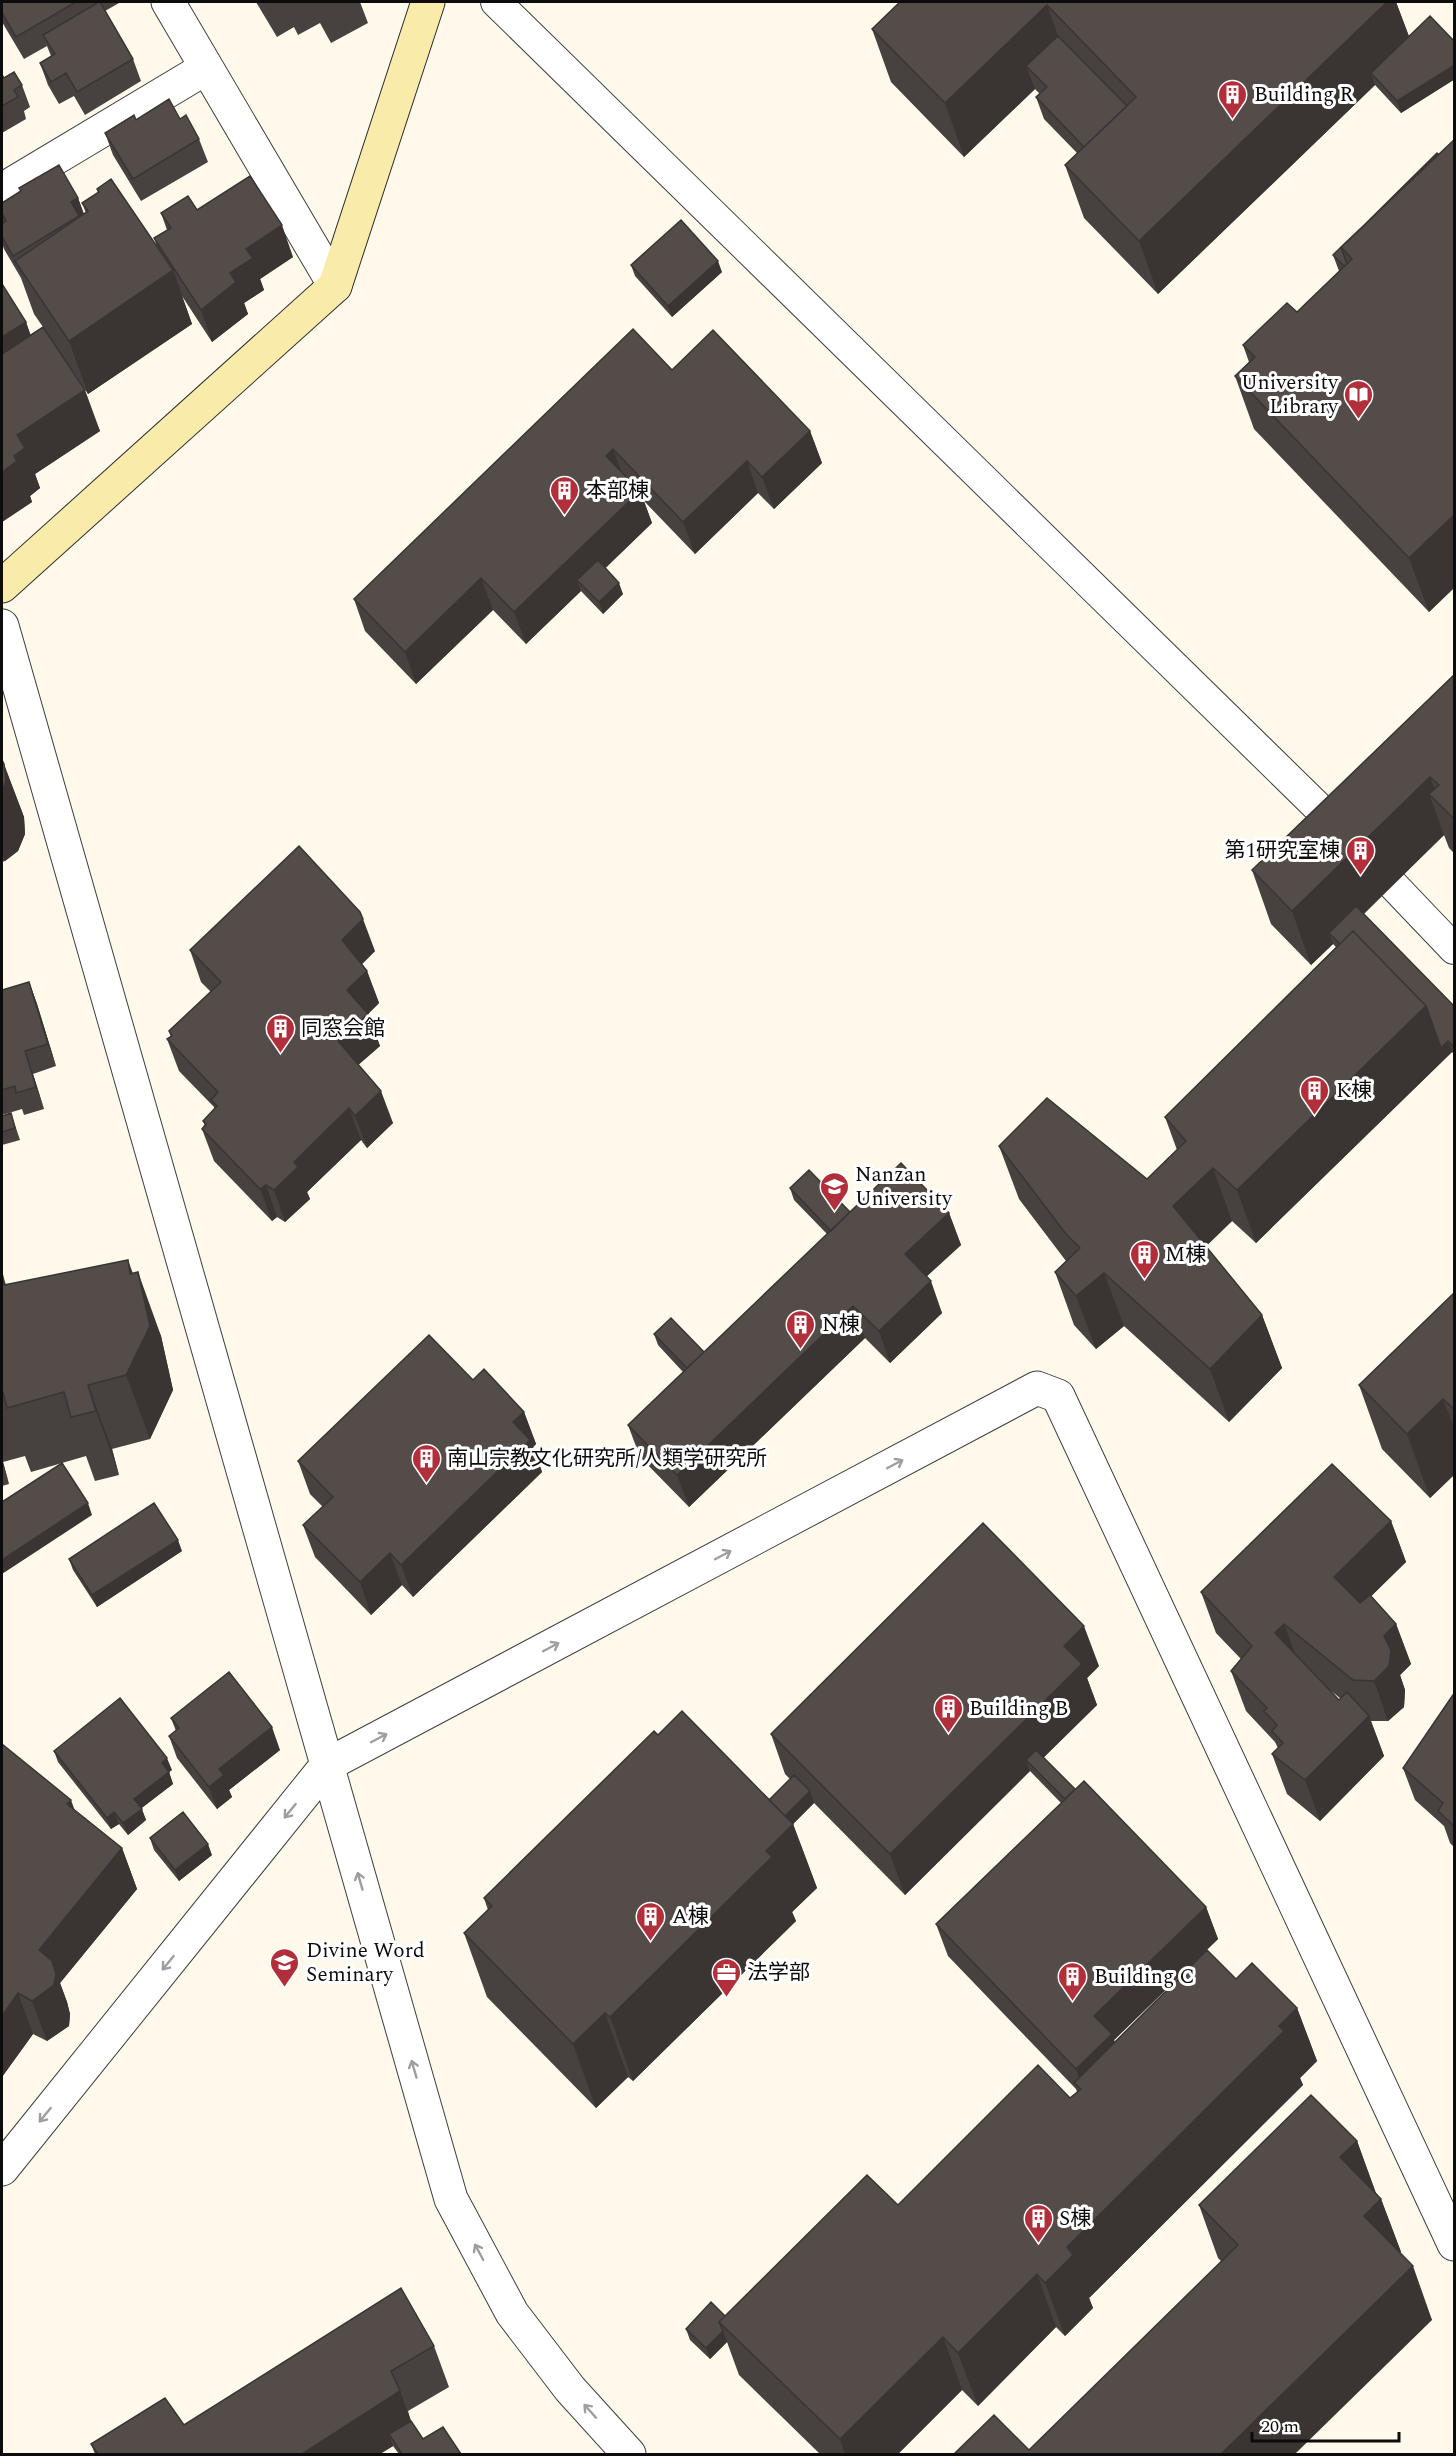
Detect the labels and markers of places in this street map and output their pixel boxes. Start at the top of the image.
building icon: Building R [1217,78,1249,120]
place label: Building R [1254,79,1353,111]
place label: University Library [1241,367,1339,423]
library icon: University Library [1343,378,1375,420]
building icon: 本部棟 [549,474,581,516]
place label: 本部棟 [586,475,649,507]
building icon: 第1研究室棟 [1345,834,1377,876]
place label: 第1研究室棟 [1225,835,1340,867]
building icon: 同窓会館 [264,1012,296,1054]
place label: 同窓会館 [301,1013,385,1045]
building icon: K棟 [1299,1074,1331,1116]
place label: K棟 [1336,1075,1372,1107]
place label: Nanzan University [855,1159,953,1215]
school or university icon: Nanzan University [818,1170,850,1212]
building icon: M棟 [1128,1238,1160,1280]
place label: M棟 [1165,1239,1206,1271]
building icon: N棟 [785,1308,817,1350]
place label: N棟 [822,1309,860,1341]
building icon: 南山宗教文化研究所/人類学研究所 [410,1442,442,1484]
place label: 南山宗教文化研究所/人類学研究所 [447,1443,767,1475]
building icon: Building B [932,1692,964,1734]
place label: Building B [969,1693,1068,1725]
building icon: A棟 [635,1900,667,1942]
place label: A棟 [672,1901,709,1933]
place label: Divine Word Seminary [306,1935,425,1991]
school or university icon: Divine Word Seminary [269,1946,301,1988]
office icon: 法学部 [710,1956,742,1998]
place label: 法学部 [747,1957,810,1989]
building icon: Building C [1057,1960,1089,2002]
place label: Building C [1094,1961,1195,1993]
building icon: S棟 [1022,2202,1054,2244]
place label: S棟 [1059,2203,1091,2235]

